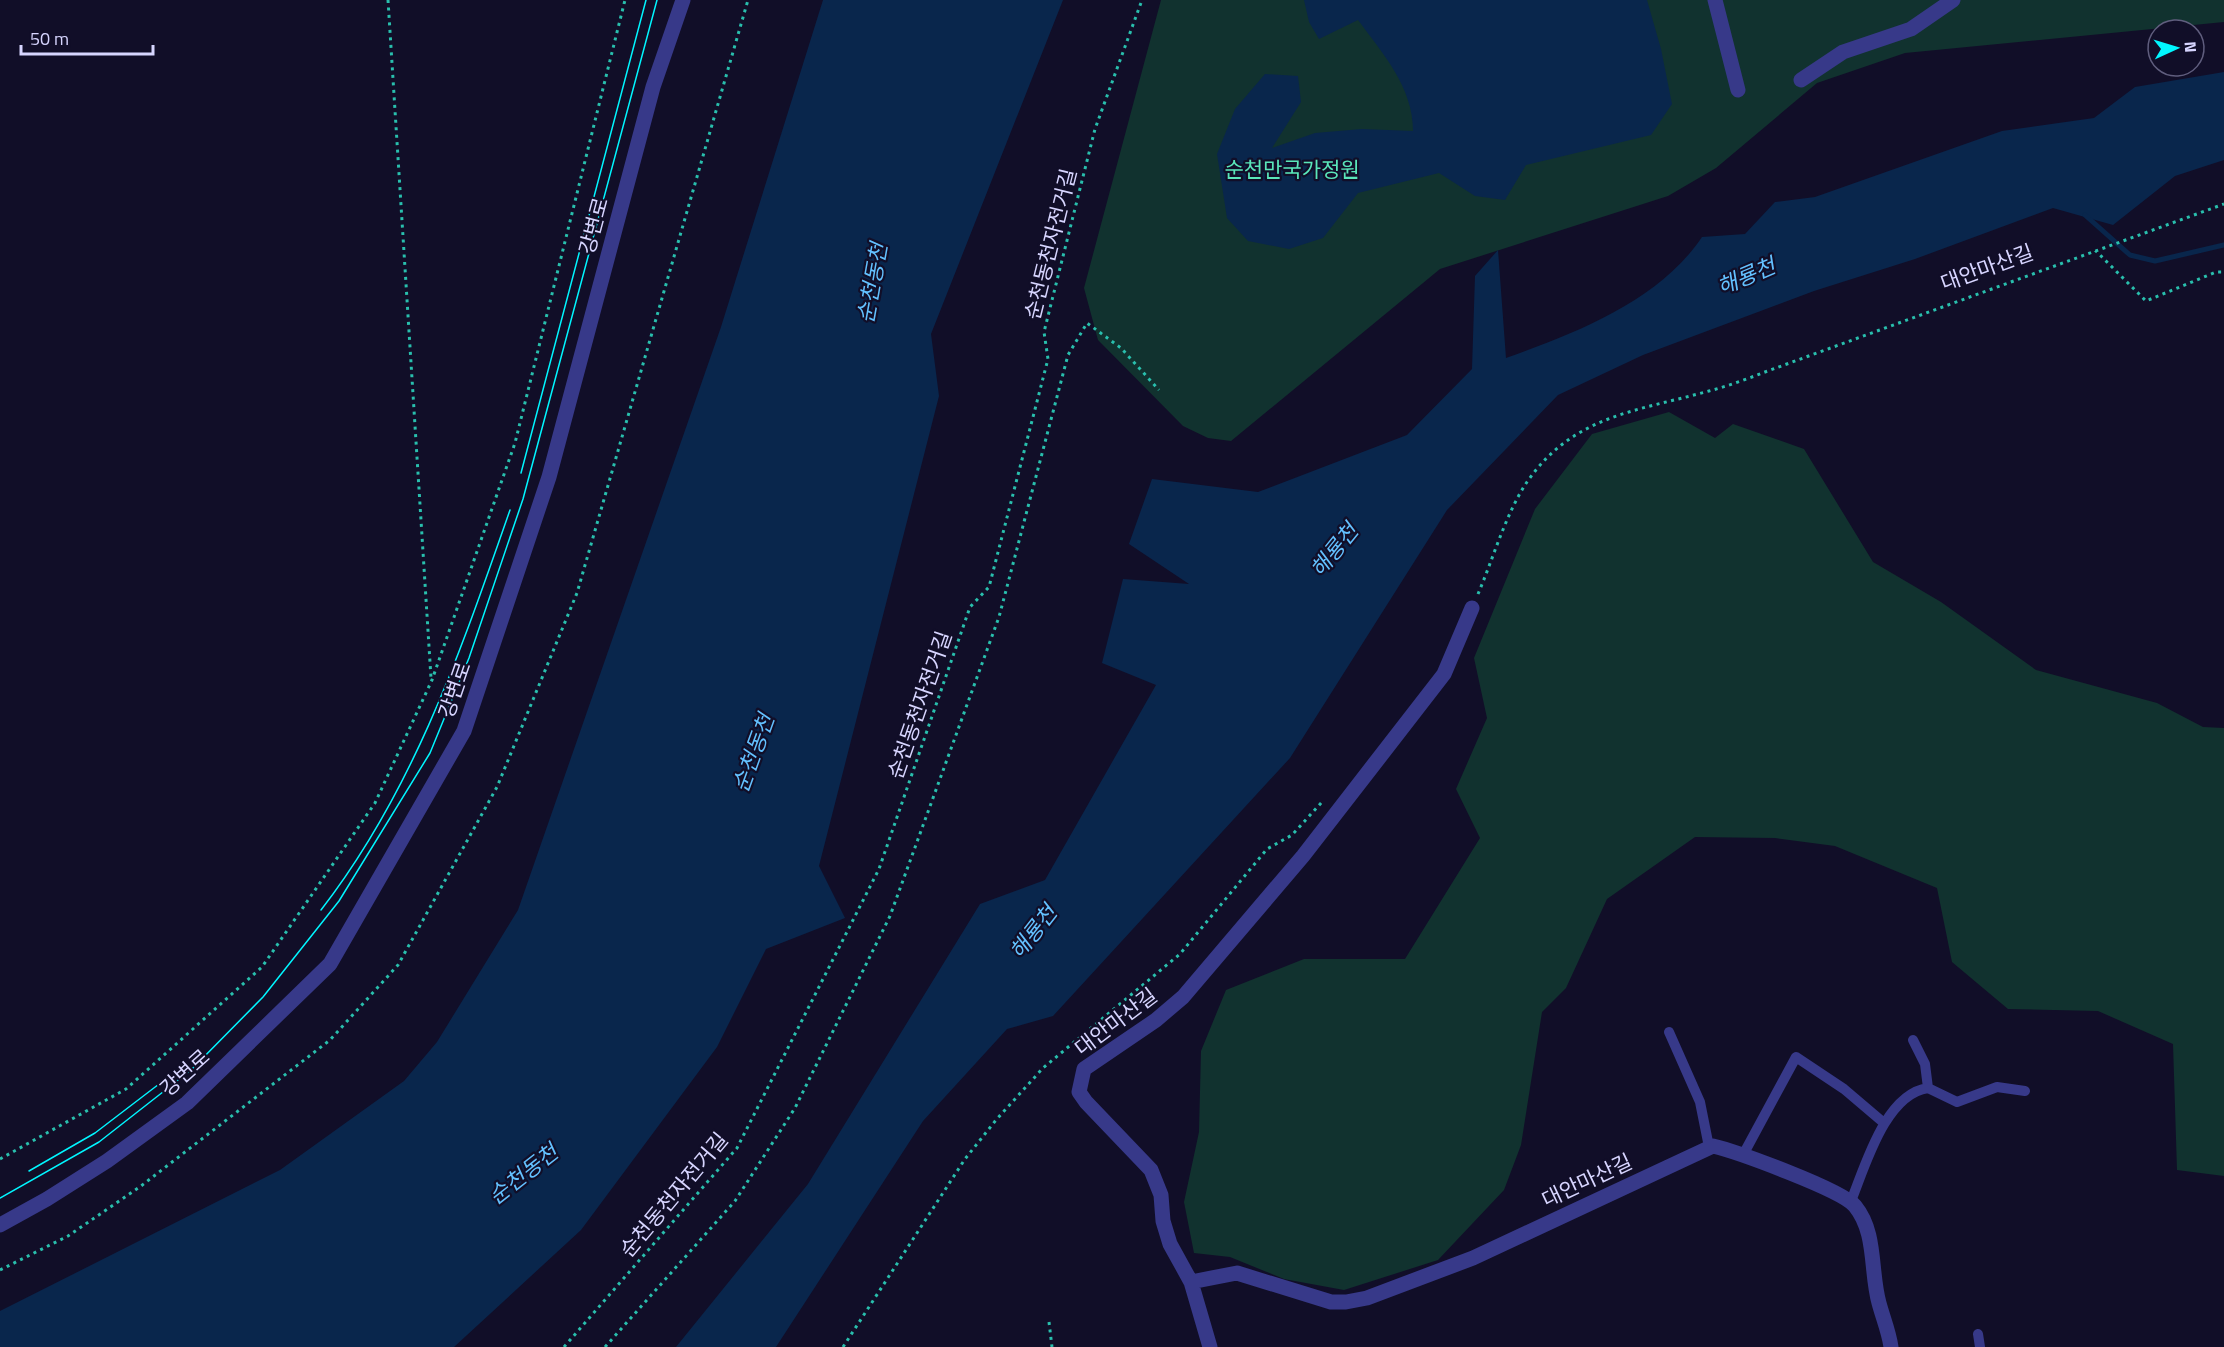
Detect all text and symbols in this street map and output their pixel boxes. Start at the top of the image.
scale bar [21,18,153,56]
north arrow [2146,18,2206,78]
text: 50 m [30,25,69,52]
text: N [2179,41,2203,53]
park label: 순천만국가정원 [1224,153,1360,185]
street label: 순천동천자전거길 [1016,165,1084,323]
street label: 강변로 [570,194,616,258]
street label: 대안마산길 [1936,236,2038,299]
water label: 순천동천 [848,237,896,326]
water label: 해룡천 [1711,247,1783,304]
water label: 해룡천 [1302,514,1368,584]
street label: 순천동천자전거길 [879,626,959,783]
street label: 강변로 [429,657,479,722]
water label: 순천동천 [723,707,784,797]
water label: 해룡천 [1001,895,1067,966]
street label: 대안마산길 [1067,979,1164,1063]
street label: 강변로 [152,1041,217,1104]
street label: 순천동천자전거길 [611,1125,735,1264]
water label: 순천동천 [481,1134,568,1212]
street label: 대안마산길 [1536,1145,1637,1215]

